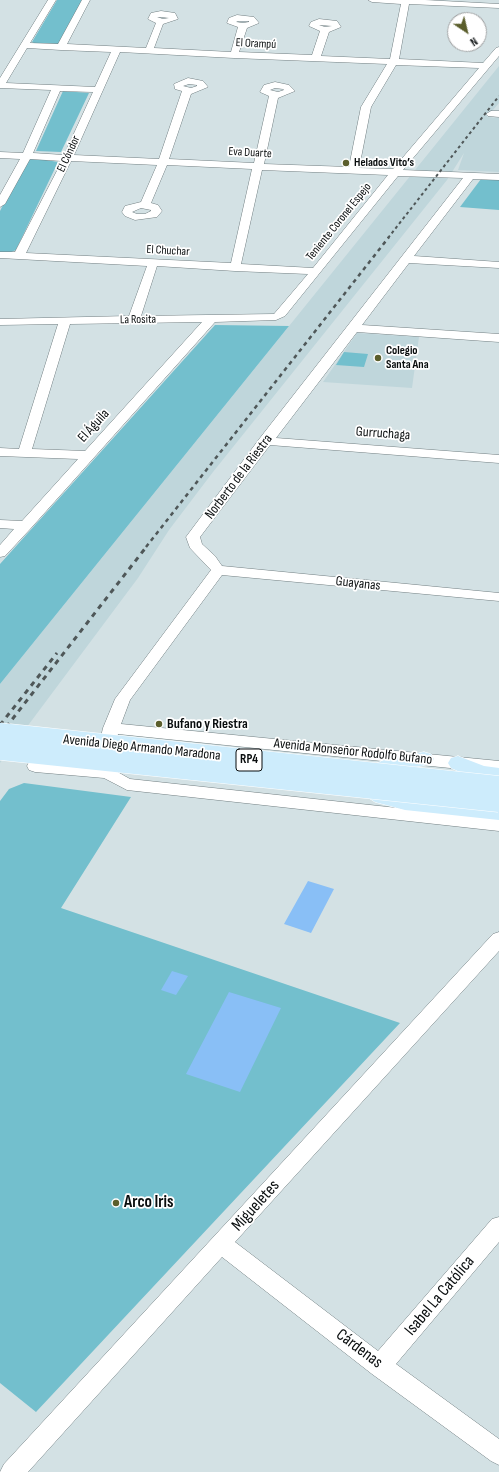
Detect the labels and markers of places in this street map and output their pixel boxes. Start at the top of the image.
place label: Helados Vito’s [354,156,414,170]
marker: Helados Vito’s [341,158,351,168]
place label: Colegio Santa Ana [386,344,429,372]
marker: Colegio Santa Ana [373,353,383,363]
place label: Bufano y Riestra [167,716,248,732]
marker: Bufano y Riestra [154,719,164,729]
place label: Arco Iris [124,1193,174,1213]
marker: Arco Iris [111,1198,121,1208]

